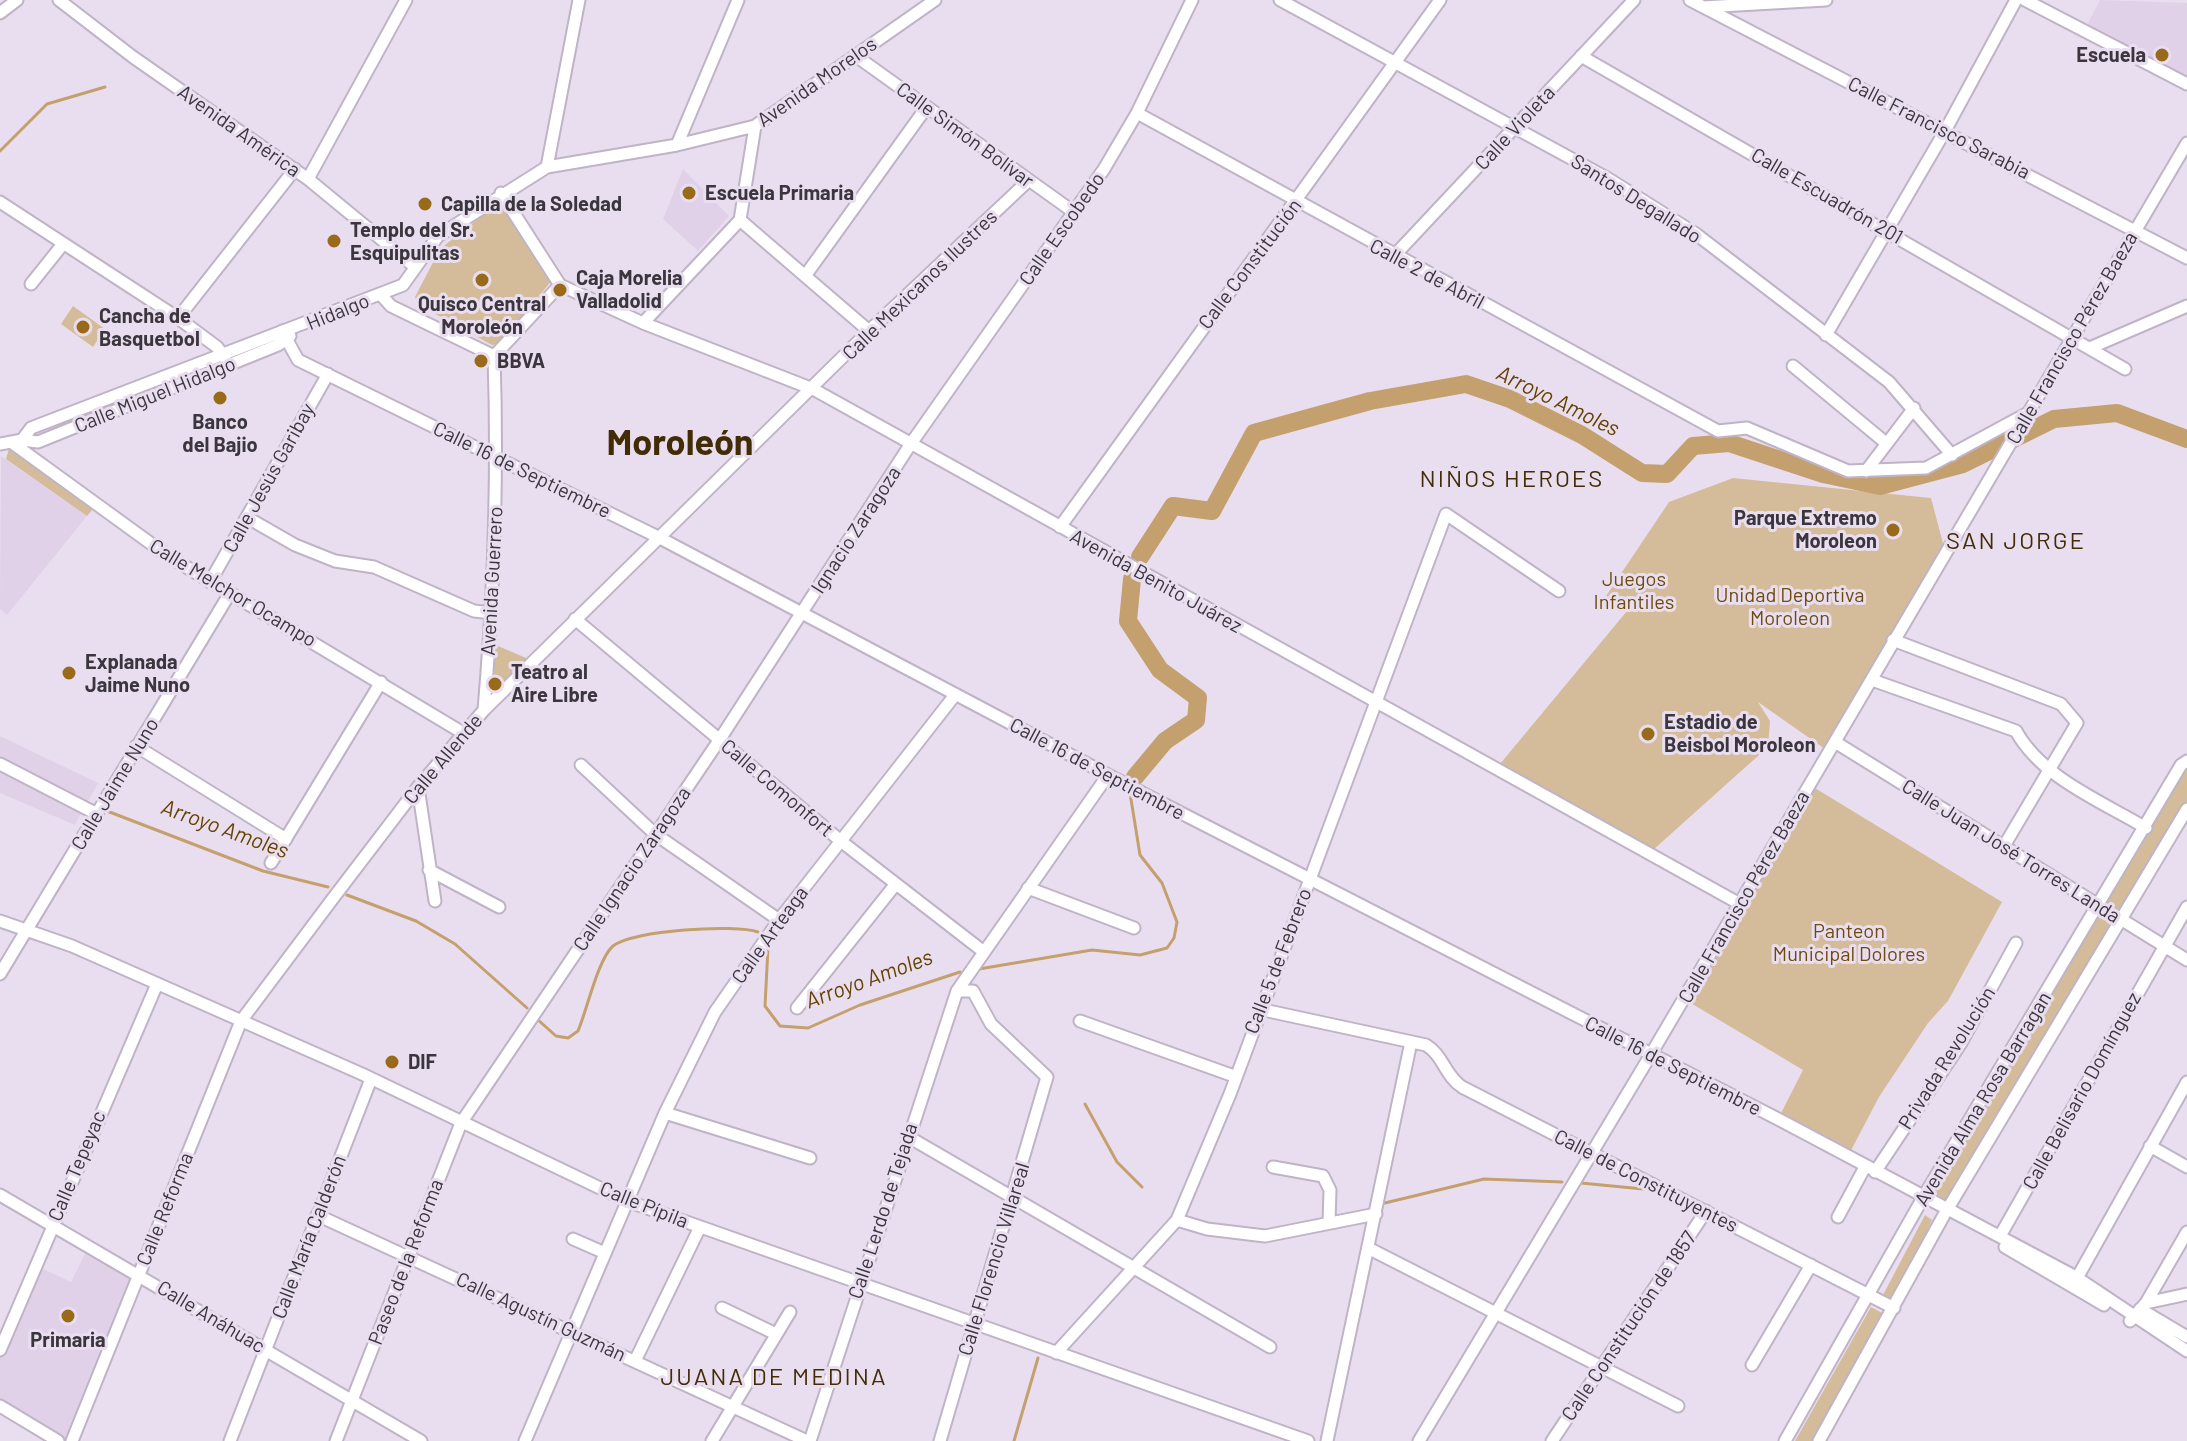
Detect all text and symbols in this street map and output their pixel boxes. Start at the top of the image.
street label: Avenida Morelos [753,32,881,132]
place label: Escuela [2076,43,2146,67]
marker: Escuela [2153,46,2171,64]
street label: Calle Francisco Sarabia [1844,72,2034,184]
street label: Calle Simón Bolívar [892,77,1038,193]
street label: Avenida América [173,80,305,182]
street label: Calle Violeta [1470,81,1560,175]
street label: Calle Escuadrón 201 [1747,143,1907,249]
street label: Santos Degallado [1566,149,1706,249]
street label: Calle Escobedo [1014,168,1110,290]
place label: Escuela Primaria [705,181,854,205]
marker: Escuela Primaria [680,184,698,202]
place label: Capilla de la Soledad [441,192,622,216]
street label: Calle Constitución [1193,194,1307,334]
marker: Capilla de la Soledad [416,195,434,213]
street label: Calle Mexicanos Ilustres [838,205,1002,365]
place label: Templo del Sr. Esquipulitas [350,218,474,265]
street label: Calle Francisco Pérez Baeza [2001,228,2143,448]
marker: Templo del Sr. Esquipulitas [325,232,343,250]
street label: Calle 2 de Abril [1366,234,1488,314]
place label: Caja Morelia Valladolid [576,266,683,313]
marker: Quisco Central Moroleón [473,271,491,289]
marker: Caja Morelia Valladolid [551,281,569,299]
street label: Hidalgo [303,289,373,335]
place label: Quisco Central Moroleón [418,292,546,339]
place label: Cancha de Basquetbol [99,304,200,351]
marker: Cancha de Basquetbol [74,318,92,336]
place label: BBVA [497,349,545,373]
street label: Calle Miguel Hidalgo [71,352,239,438]
marker: BBVA [472,352,490,370]
water label: Arroyo Amoles [1492,360,1624,442]
marker: Banco del Bajio [211,389,229,407]
street label: Calle Jesús Garibay [218,399,320,557]
place label: Banco del Bajio [182,410,258,457]
street label: Calle 16 de Septiembre [429,417,615,523]
district label: Moroleón [606,421,754,465]
street label: Ignacio Zaragoza [806,462,906,598]
district label: NIÑOS HEROES [1420,465,1604,493]
street label: Avenida Guerrero [476,506,508,656]
place label: Parque Extremo Moroleon [1734,506,1877,553]
marker: Parque Extremo Moroleon [1884,521,1902,539]
street label: Avenida Benito Juárez [1066,524,1246,638]
district label: SAN JORGE [1946,527,2086,555]
street label: Calle Melchor Ocampo [145,534,321,652]
park label: Juegos Infantiles [1594,567,1674,614]
park label: Unidad Deportiva Moroleon [1715,583,1865,630]
place label: Explanada Jaime Nuno [85,650,190,697]
place label: Teatro al Aire Libre [511,660,598,707]
marker: Explanada Jaime Nuno [60,664,78,682]
marker: Teatro al Aire Libre [486,675,504,693]
street label: Calle Allende [398,709,488,809]
place label: Estadio de Beisbol Moroleon [1664,710,1816,757]
street label: Calle 16 de Septiembre [1005,713,1189,825]
street label: Calle Jaime Nuno [66,714,164,854]
marker: Estadio de Beisbol Moroleon [1639,725,1657,743]
street label: Calle Comonfort [716,734,838,842]
street label: Calle Juan José Torres Landa [1897,774,2125,928]
street label: Calle Ignacio Zaragoza [568,782,696,956]
street label: Calle Francisco Pérez Baeza [1673,787,1815,1007]
water label: Arroyo Amoles [158,794,292,864]
street label: Calle Arteaga [727,882,813,988]
street label: Calle 5 de Febrero [1239,885,1317,1037]
park label: Panteon Municipal Dolores [1773,919,1925,966]
water label: Arroyo Amoles [802,944,936,1014]
street label: Privada Revolución [1893,982,2001,1134]
street label: Avenida Alma Rosa Barragan [1909,987,2057,1211]
street label: Calle Belisario Domínguez [2018,988,2146,1194]
street label: Calle 16 de Septiembre [1581,1011,1765,1121]
place label: DIF [408,1050,437,1074]
marker: DIF [383,1053,401,1071]
street label: Calle Tepeyac [43,1107,111,1225]
street label: Calle Lerdo de Tejada [843,1120,923,1302]
street label: Calle de Constituyentes [1550,1124,1742,1238]
street label: Calle Reforma [131,1149,199,1269]
street label: Calle María Calderón [267,1152,351,1322]
street label: Calle Florencio Villareal [953,1160,1035,1358]
street label: Paseo de la Reforma [363,1176,449,1348]
street label: Calle Pípila [596,1176,692,1234]
street label: Calle Constitución de 1857 [1557,1227,1701,1425]
street label: Calle Agustín Guzmán [452,1267,630,1367]
street label: Calle Anáhuac [153,1275,269,1359]
marker: Primaria [59,1307,77,1325]
place label: Primaria [30,1328,106,1352]
district label: JUANA DE MEDINA [660,1363,888,1391]

